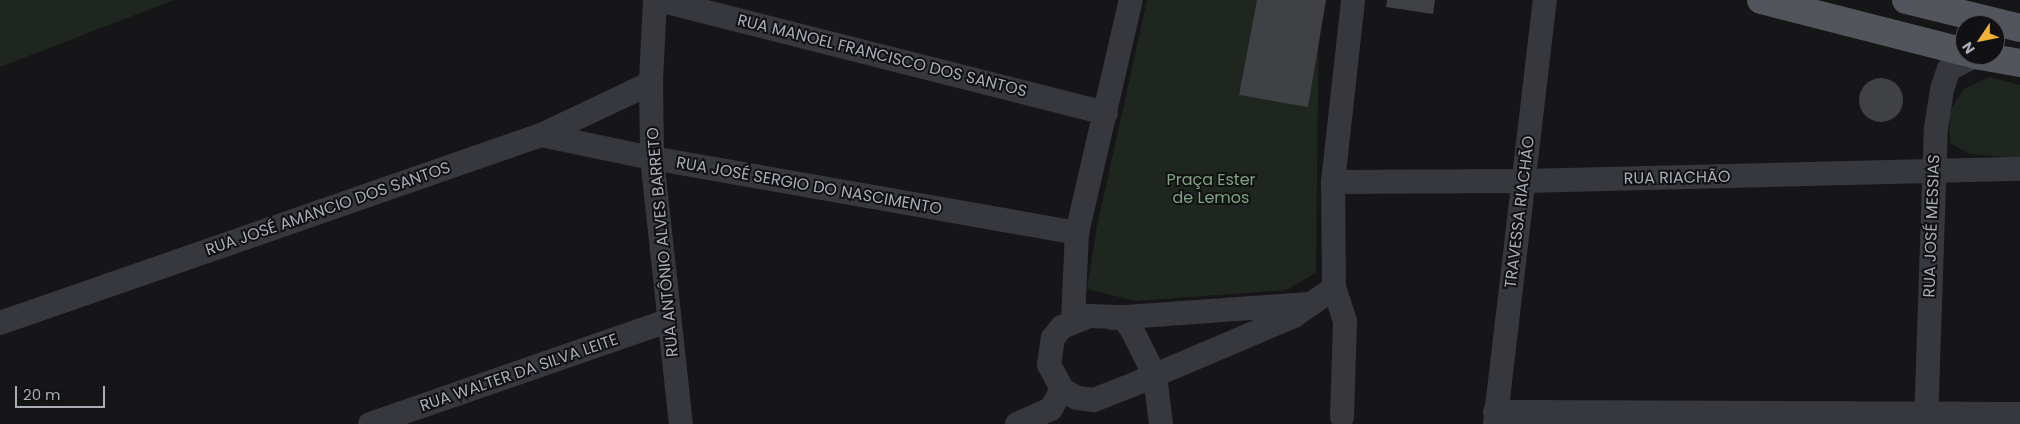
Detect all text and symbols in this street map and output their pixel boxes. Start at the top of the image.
street label: RUA MANOEL FRANCISCO DOS SANTOS [735,11,1029,101]
north arrow [1955,15,2005,65]
text: N [1957,38,1980,58]
street label: RUA ANTÔNIO ALVES BARRETO [643,126,683,358]
street label: TRAVESSA RIACHÃO [1501,135,1539,289]
street label: RUA JOSÉ SERGIO DO NASCIMENTO [675,153,943,219]
street label: RUA JOSÉ MESSIAS [1920,154,1944,298]
street label: RUA JOSÉ AMANCIO DOS SANTOS [203,158,453,260]
street label: RUA RIACHÃO [1623,167,1731,189]
park label: Praça Ester de Lemos [1166,170,1256,208]
street label: RUA WALTER DA SILVA LEITE [417,330,621,416]
scale bar [18,376,108,408]
text: 20 m [23,384,61,405]

